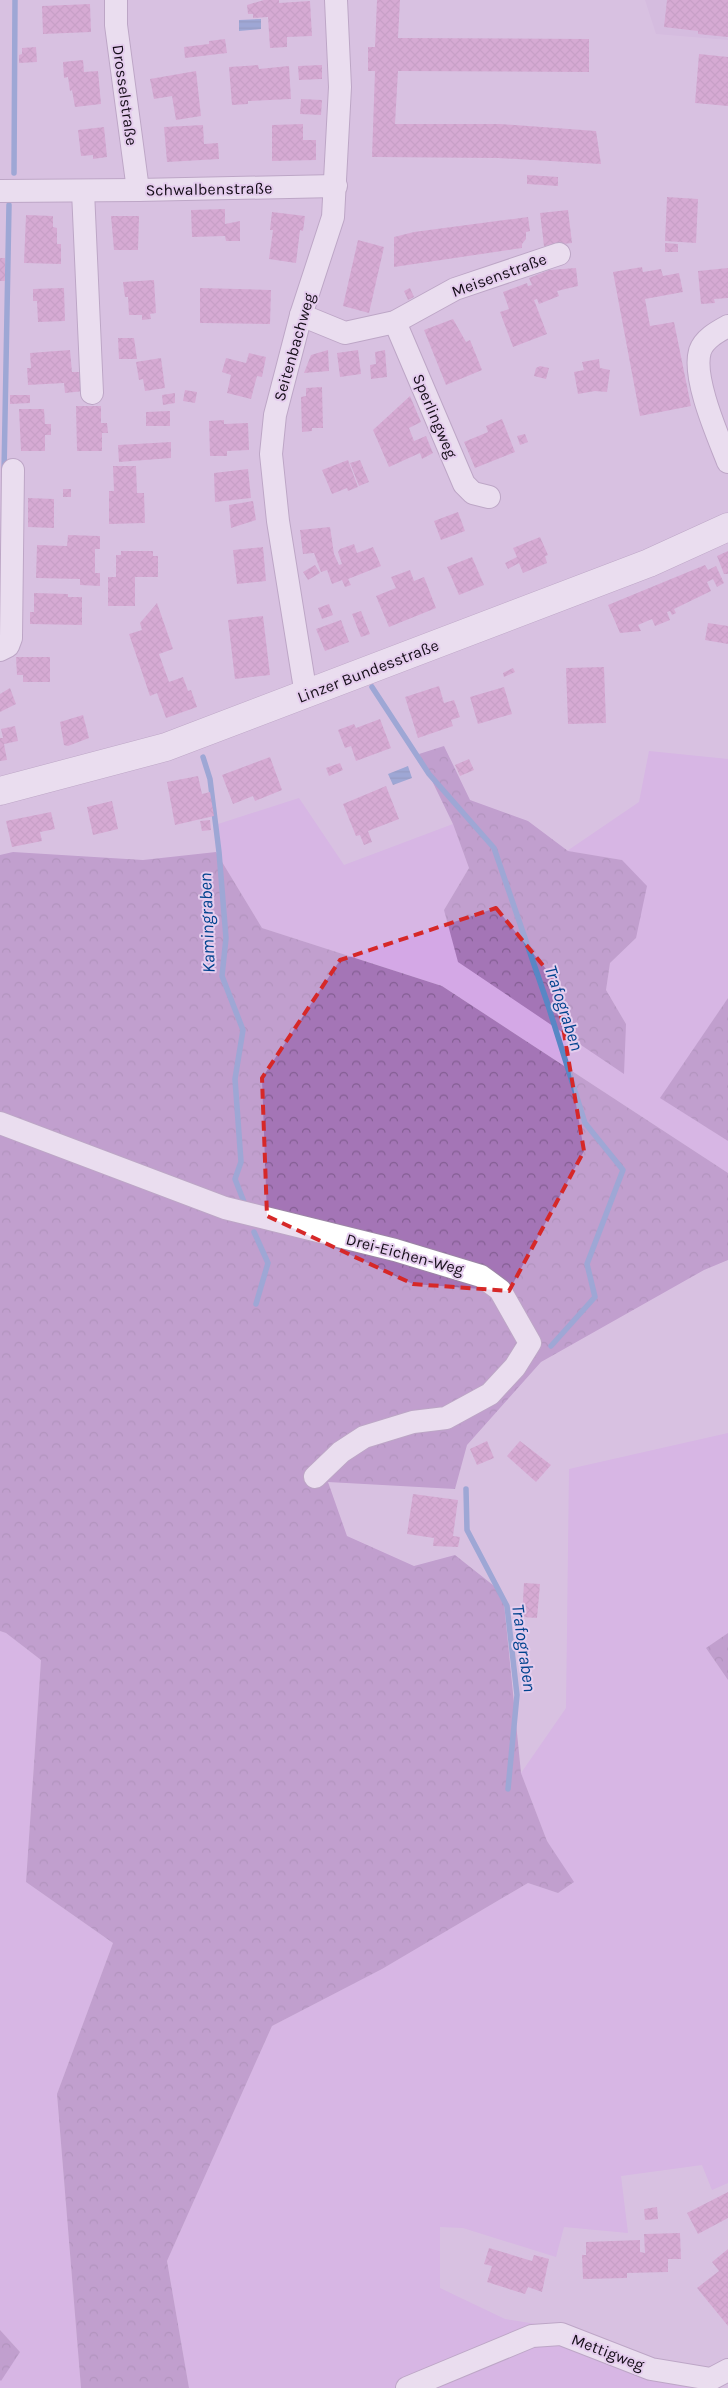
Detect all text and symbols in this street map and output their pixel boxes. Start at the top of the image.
street label: Drosselstraße [109,43,141,147]
street label: Schwalbenstraße [145,178,273,200]
street label: Meisenstraße [449,249,549,301]
street label: Seitenbachweg [269,291,319,403]
street label: Sperlingweg [409,371,461,461]
street label: Linzer Bundesstraße [295,635,441,707]
water label: Kamingraben [194,872,220,974]
water label: Trafograben [540,962,588,1054]
street label: Drei-Eichen-Weg [344,1229,466,1279]
water label: Trafograben [507,1603,541,1693]
street label: Mettigweg [569,2329,647,2375]

